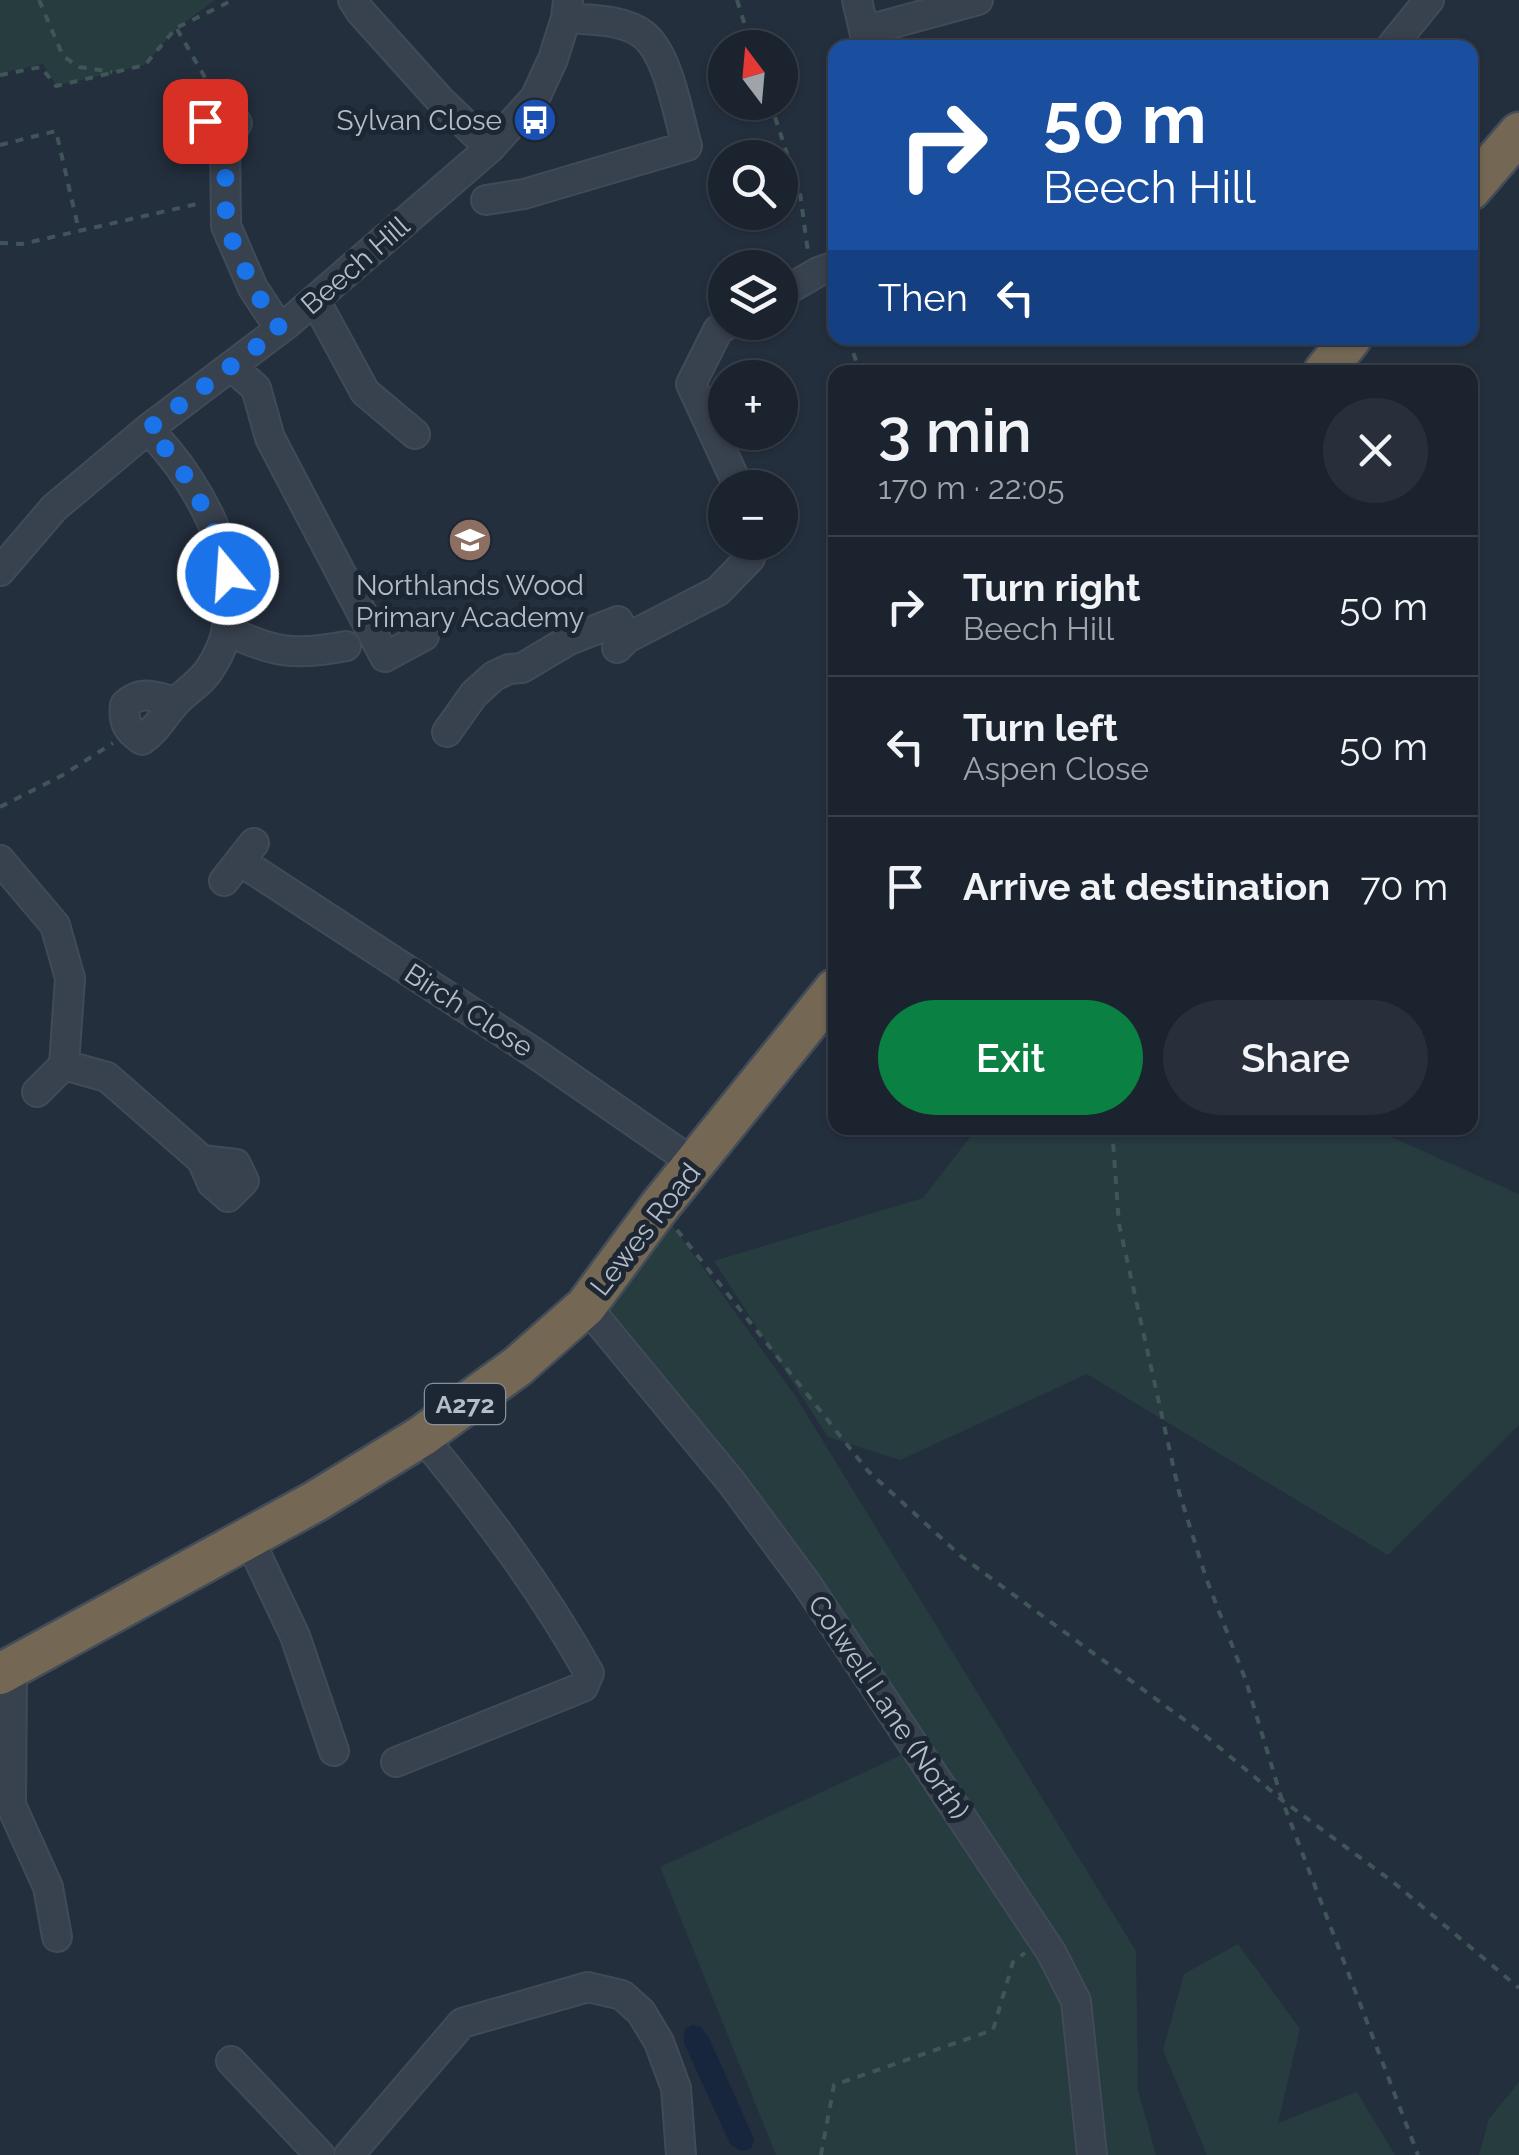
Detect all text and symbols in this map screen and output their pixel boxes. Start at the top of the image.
north arrow [708,30,798,120]
map controls [708,30,798,560]
text: 50 m [1043,77,1207,159]
pin [163,79,248,164]
icon: right [878,80,1008,210]
icon: arrive [178,94,233,149]
bus stop icon: Sylvan Close [512,97,558,143]
place label: Sylvan Close [336,104,502,137]
button: search [708,140,798,230]
text: Beech Hill [1043,161,1256,214]
street label: Beech Hill [295,209,416,321]
button: layers [708,250,798,340]
icon: left [988,270,1043,325]
text: Then [878,275,968,320]
button: + [708,360,798,450]
text: 3 min [878,396,1032,466]
button: close [1323,398,1428,503]
text: 170 m · 22:05 [878,469,1064,506]
button: − [708,470,798,560]
school or university icon: Northlands Wood Primary Academy [447,517,493,563]
position arrow [176,522,280,626]
text: Turn right [963,565,1140,610]
place label: Northlands Wood Primary Academy [356,569,584,634]
icon: right [878,579,933,634]
text: 50 m [1339,584,1428,629]
text: Beech Hill [963,610,1114,647]
text: Turn left [963,705,1118,750]
icon: left [878,719,933,774]
text: 50 m [1339,724,1428,769]
text: Aspen Close [963,750,1149,787]
icon: arrive [878,859,933,914]
text: Arrive at destination [963,864,1330,909]
text: 70 m [1360,864,1448,909]
street label: Birch Close [398,957,539,1064]
button: Exit [878,1000,1143,1115]
button: Share [1163,1000,1428,1115]
street label: Lewes Road [584,1157,707,1302]
road number: A272 [425,1384,505,1424]
street label: Colwell Lane (North) [801,1589,976,1826]

